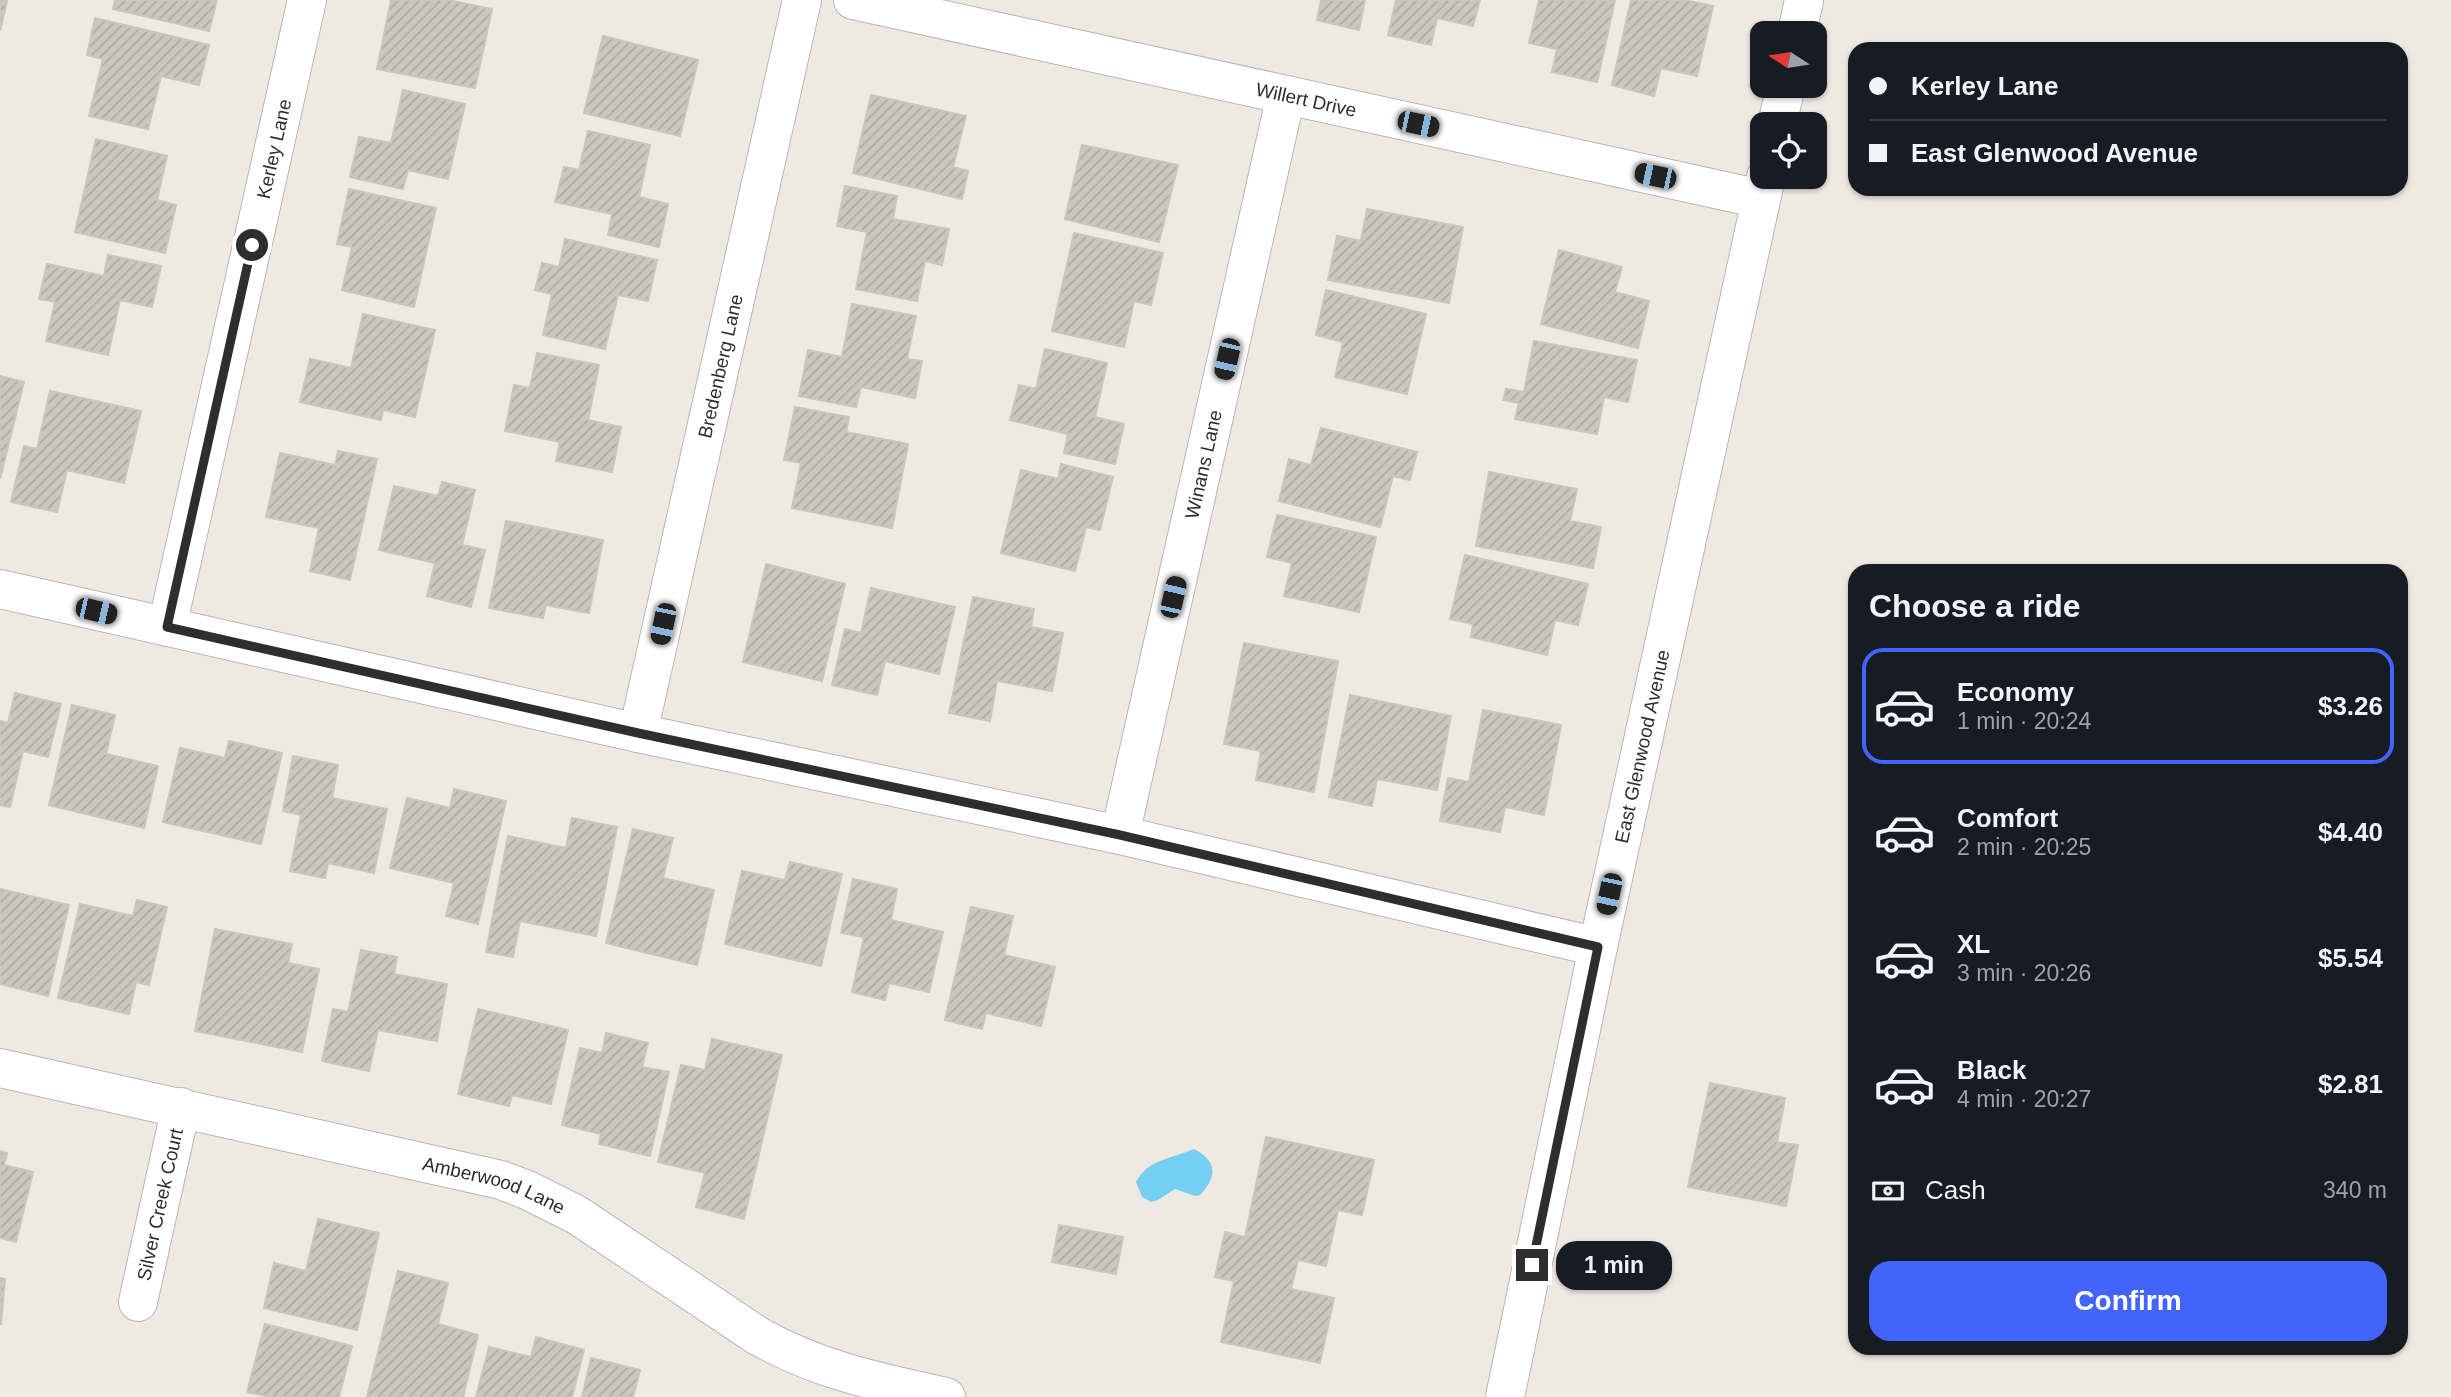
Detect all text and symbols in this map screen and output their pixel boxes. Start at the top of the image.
north arrow [1750,21,1827,98]
map controls [1750,21,1827,189]
text: Kerley Lane [1911,71,2058,101]
street label: Willert Drive [1254,78,1359,121]
street label: Kerley Lane [252,97,295,201]
car [1396,109,1441,139]
button: locate [1750,112,1827,189]
text: East Glenwood Avenue [1911,138,2198,168]
car [1633,161,1678,191]
route start [236,229,268,261]
street label: Bredenberg Lane [694,292,746,440]
car [1213,336,1242,382]
street label: Winans Lane [1181,408,1226,521]
car [1159,574,1188,620]
text: Choose a ride [1869,588,2081,624]
car [74,596,119,626]
car [649,601,678,647]
street label: East Glenwood Avenue [1611,648,1673,845]
icon: car [1873,675,1936,738]
text: Economy [1957,677,2074,707]
text: $3.26 [2318,691,2383,721]
text: 1 min · 20:24 [1957,708,2091,734]
icon: car [1873,801,1936,864]
text: Comfort [1957,803,2058,833]
text: $4.40 [2318,817,2383,847]
text: 2 min · 20:25 [1957,834,2091,860]
car [1595,871,1624,917]
icon: car [1873,927,1936,990]
text: XL [1957,929,1990,959]
text: $5.54 [2318,943,2383,973]
text: 3 min · 20:26 [1957,960,2091,986]
icon: car [1873,1053,1936,1116]
text: Black [1957,1055,2026,1085]
text: $2.81 [2318,1069,2383,1099]
text: 4 min · 20:27 [1957,1086,2091,1112]
street label: Silver Creek Court [133,1126,187,1282]
street label: Amberwood Lane [421,1152,569,1218]
icon: cash [1869,1172,1907,1210]
text: Cash [1925,1175,1986,1205]
text: 340 m [2323,1177,2387,1203]
callout: 1 min [1556,1240,1672,1290]
route end [1516,1249,1548,1281]
text: 1 min [1584,1252,1644,1278]
button: Confirm [1869,1261,2387,1341]

